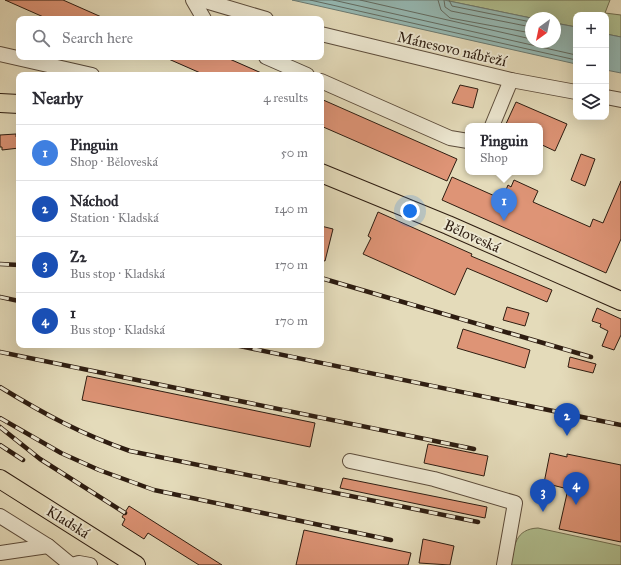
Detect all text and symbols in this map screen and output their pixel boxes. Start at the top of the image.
north arrow [525,12,561,48]
map controls [573,12,609,120]
button: + [573,12,609,48]
search box [16,16,324,60]
icon: search [30,27,52,49]
street label: Mánesovo nábřeží [396,28,509,71]
text: Search here [62,29,133,47]
button: − [573,48,609,84]
button: layers [573,84,609,120]
text: Nearby [32,88,83,109]
text: 4 results [263,90,308,106]
popup [465,123,543,175]
text: Pinguin [480,132,528,150]
text: Pinguin [70,136,118,154]
text: 1 [42,145,48,161]
text: 50 m [281,145,308,161]
text: Shop [480,150,508,166]
text: Shop · Běloveská [70,154,158,170]
pin: 1 [491,188,517,221]
text: Náchod [70,192,119,210]
text: 2 [42,201,48,217]
text: 140 m [274,201,308,217]
your location [400,201,420,221]
text: Station · Kladská [70,210,159,226]
street label: Běloveská [441,216,504,257]
text: Z2 [70,248,87,266]
text: 3 [42,257,48,273]
text: 170 m [275,257,308,273]
text: Bus stop · Kladská [70,266,165,282]
text: 1 [70,304,76,322]
text: 4 [41,313,49,329]
text: 170 m [275,313,308,329]
text: Bus stop · Kladská [70,322,165,338]
pin: 2 [554,403,580,436]
pin: 4 [563,472,589,505]
pin: 3 [530,479,556,512]
street label: Kladská [43,502,93,543]

